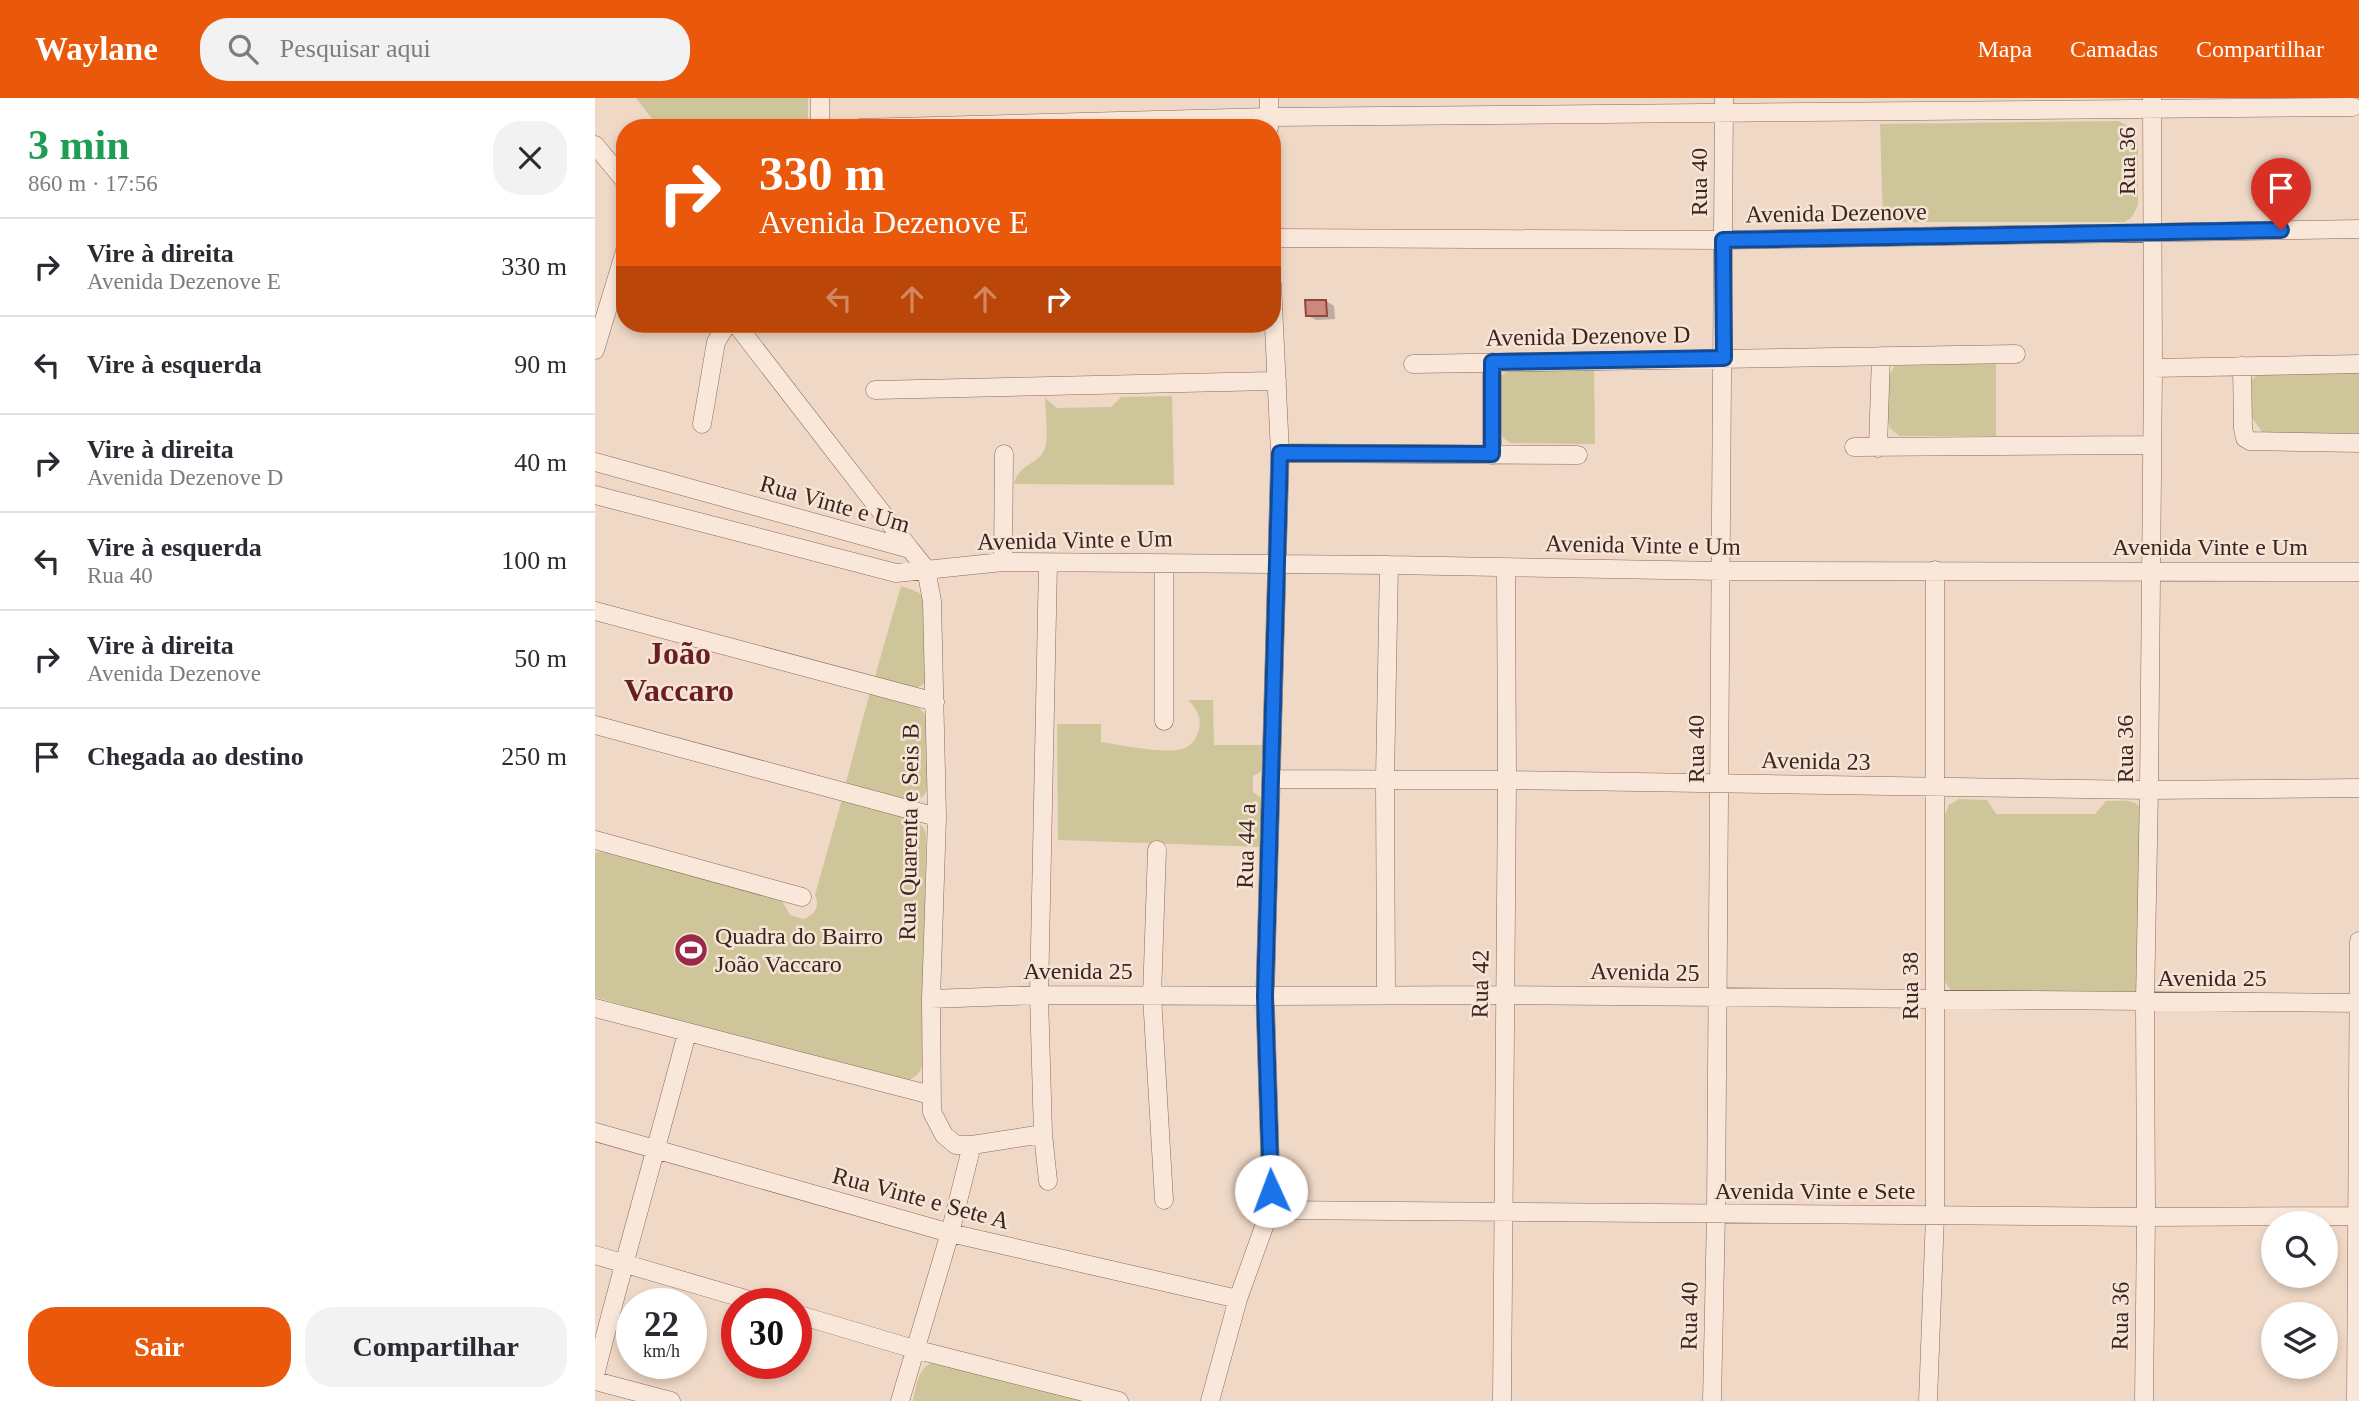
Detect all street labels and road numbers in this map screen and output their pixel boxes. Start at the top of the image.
street label: Rua 36 [2114,127,2140,195]
street label: Rua 40 [1686,148,1712,216]
street label: Avenida Dezenove [1745,198,1927,228]
street label: Avenida Dezenove D [1485,321,1691,351]
street label: Rua Vinte e Um [757,470,913,538]
street label: Avenida Vinte e Um [977,525,1173,555]
street label: Avenida Vinte e Um [1545,530,1741,560]
street label: Avenida Vinte e Um [2112,534,2308,560]
street label: Rua 40 [1683,715,1709,783]
street label: Rua 36 [2112,715,2138,783]
street label: Rua Quarenta e Seis B [894,723,924,941]
street label: Avenida 23 [1761,747,1871,775]
street label: Rua 44 a [1232,803,1260,889]
street label: Rua 42 [1466,949,1494,1019]
street label: Rua 38 [1897,952,1923,1020]
street label: Avenida 25 [1023,958,1133,984]
street label: Avenida 25 [1590,958,1700,986]
street label: Avenida 25 [2157,965,2267,991]
street label: Rua Vinte e Sete A [830,1162,1013,1234]
street label: Avenida Vinte e Sete [1715,1178,1915,1204]
street label: Rua 40 [1675,1281,1703,1351]
street label: Rua 36 [2106,1281,2134,1351]

